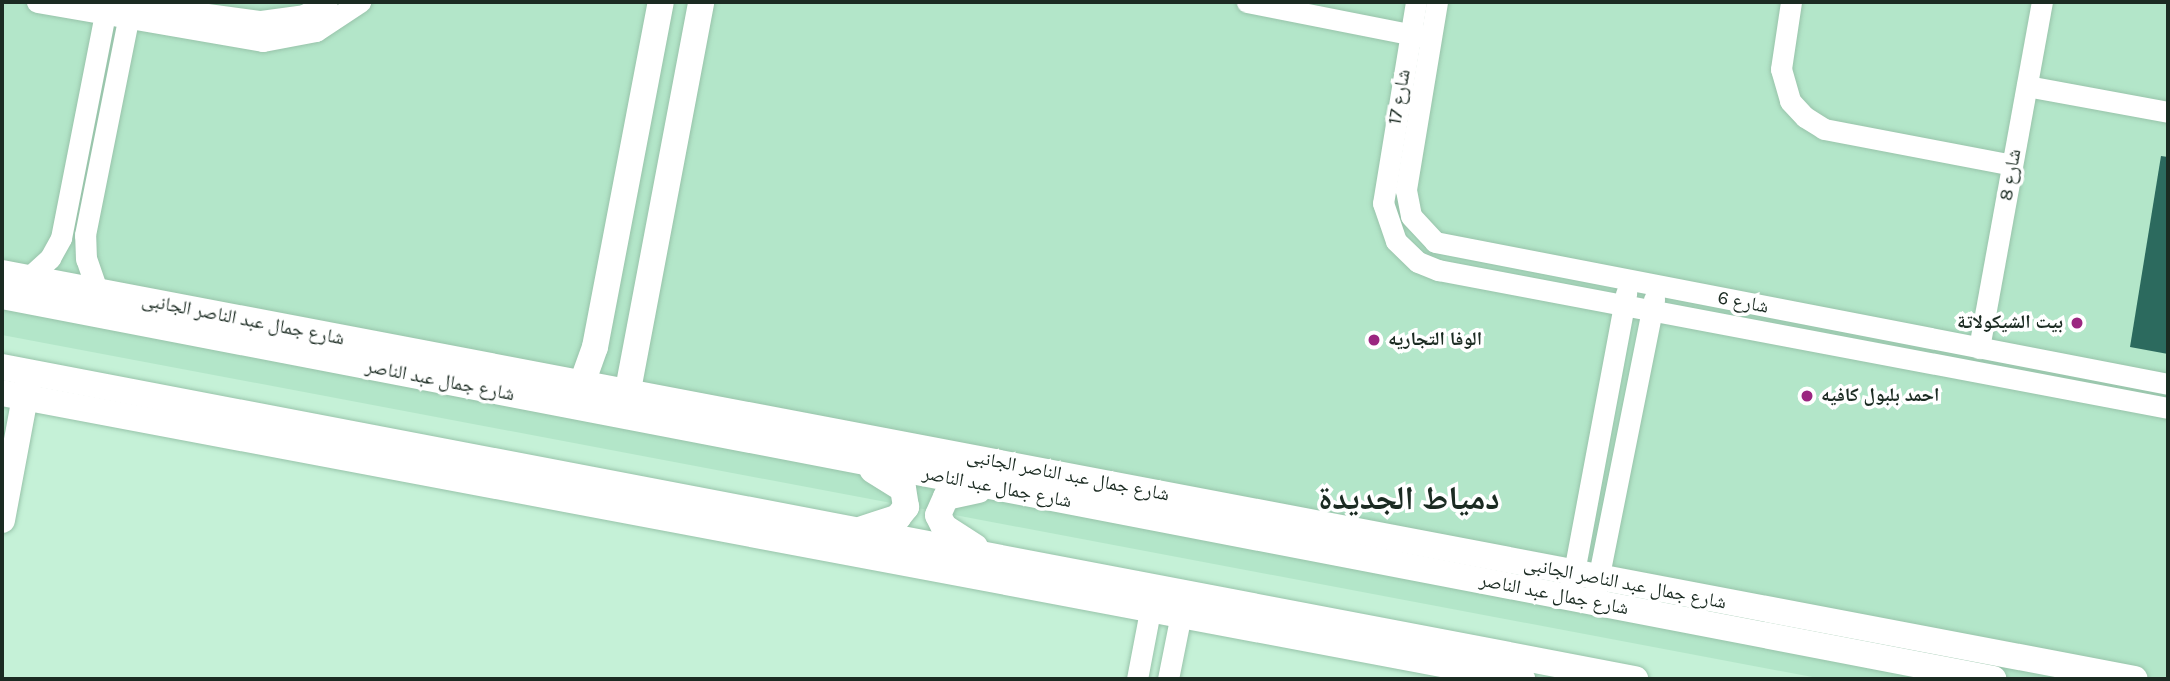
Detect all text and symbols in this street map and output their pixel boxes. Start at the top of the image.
street label: شارع 17 [1384,68,1416,126]
street label: شارع 8 [1995,147,2027,203]
street label: شارع 6 [1716,287,1770,319]
street label: شارع جمال عبد الناصر الجانبى [140,289,346,351]
place label: بيت الشيكولاتة [1957,312,2063,334]
marker: بيت الشيكولاتة [2069,315,2085,331]
place label: الوفا التجاريه [1388,329,1482,351]
marker: الوفا التجاريه [1366,332,1382,348]
street label: شارع جمال عبد الناصر [364,355,516,407]
place label: احمد بلبول كافيه [1821,385,1939,407]
marker: احمد بلبول كافيه [1799,388,1815,404]
street label: شارع جمال عبد الناصر الجانبى [965,445,1171,507]
street label: شارع جمال عبد الناصر [921,462,1073,514]
district label: دمياط الجديدة [1318,479,1500,519]
street label: شارع جمال عبد الناصر الجانبى [1522,553,1728,615]
street label: شارع جمال عبد الناصر [1478,569,1630,621]

